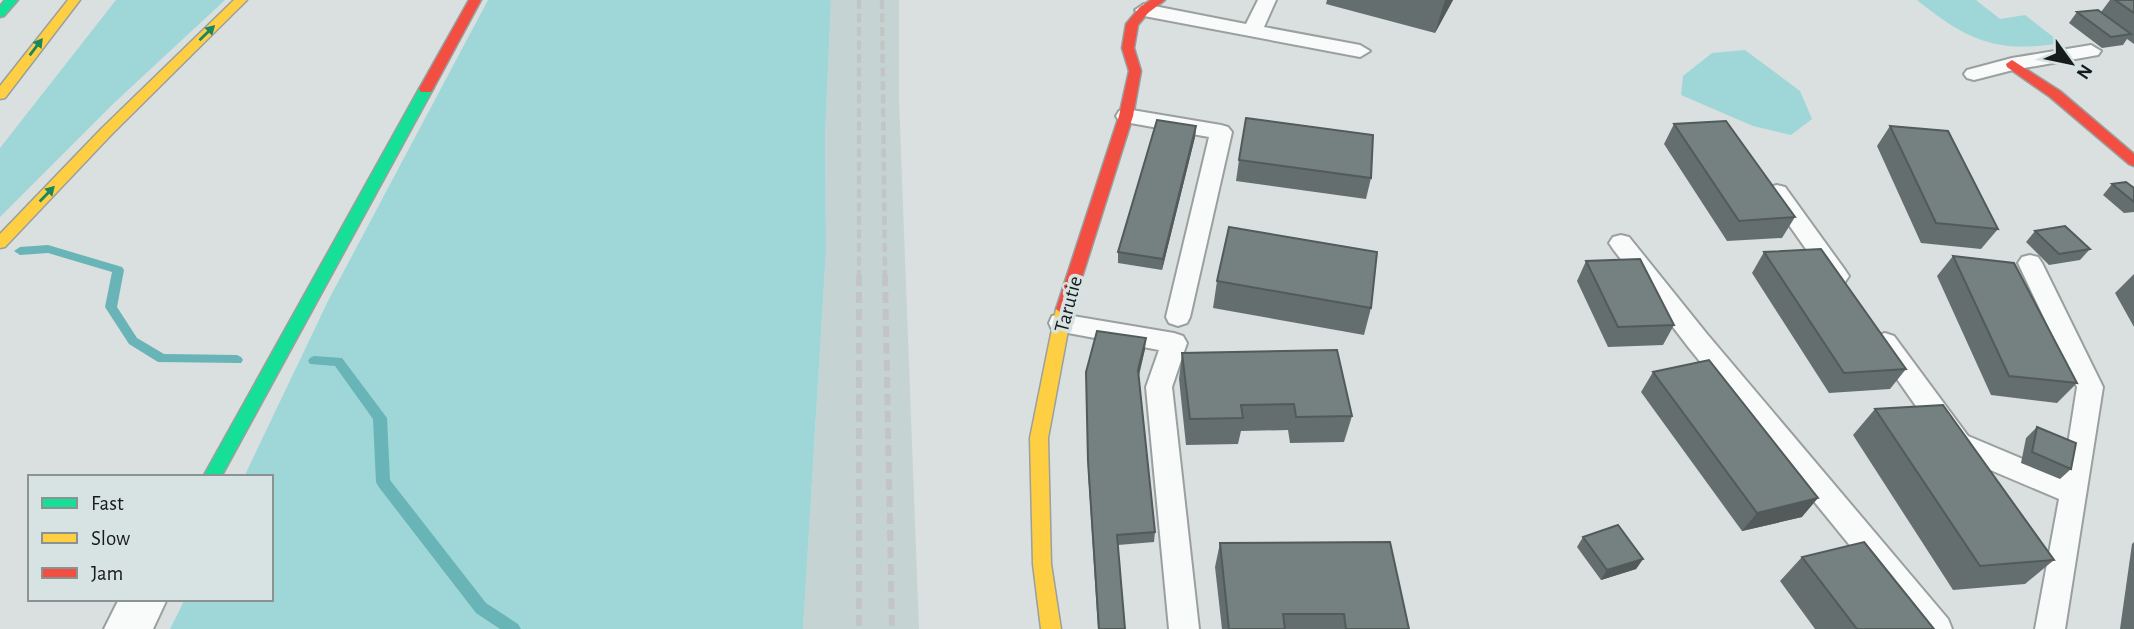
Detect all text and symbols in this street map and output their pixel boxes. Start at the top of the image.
one-way arrow [199,24,216,41]
north arrow [2036,28,2106,98]
one-way arrow [29,38,43,56]
text: N [2072,61,2096,82]
one-way arrow [39,185,55,203]
street label: Tarutie [1051,274,1086,335]
legend [28,475,273,601]
text: Fast [91,493,124,514]
text: Slow [91,528,130,549]
text: Jam [91,563,123,584]

